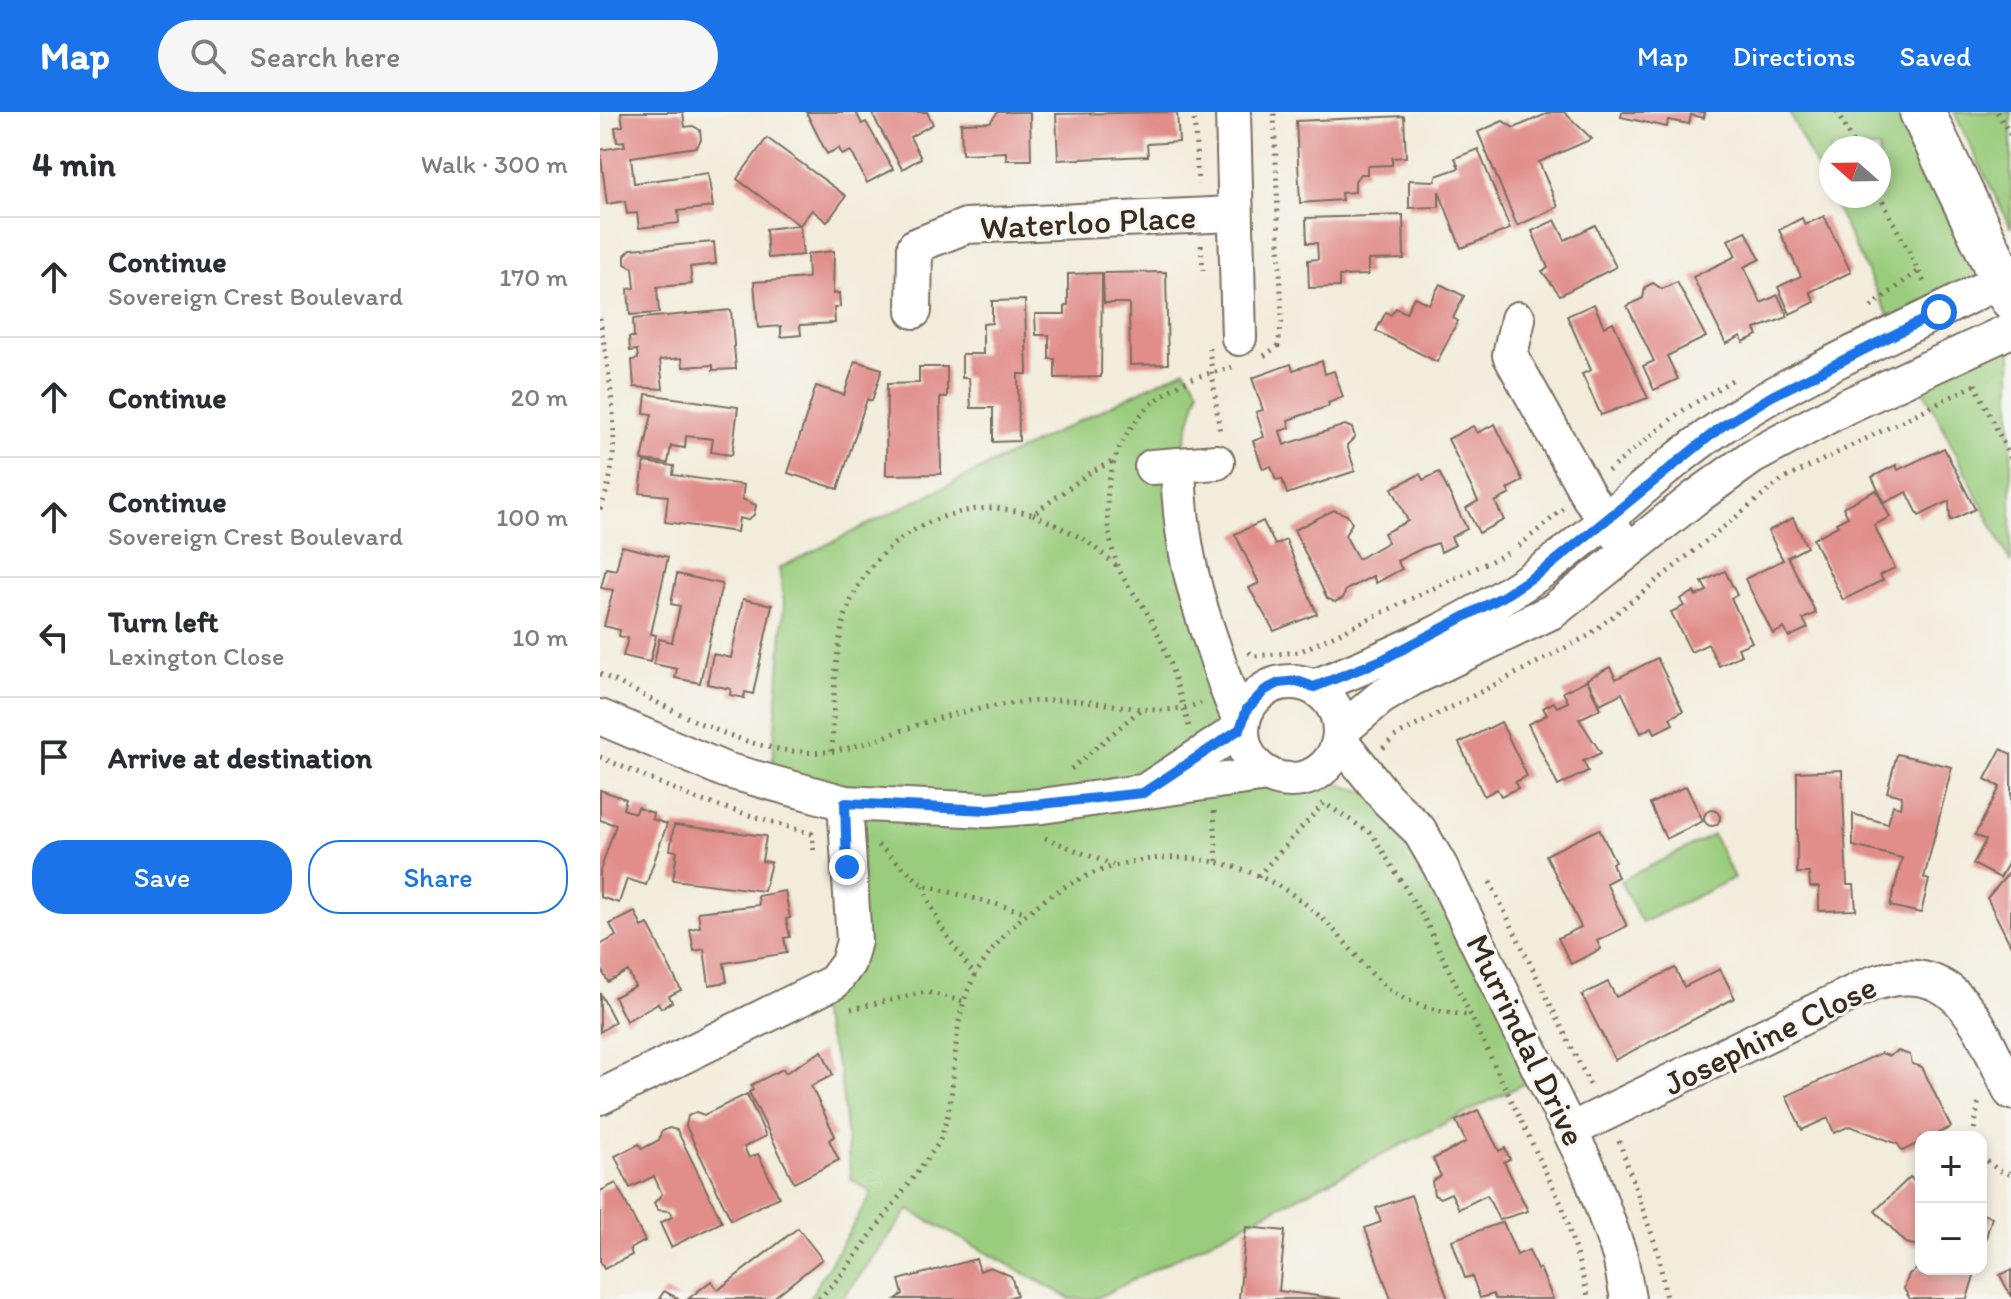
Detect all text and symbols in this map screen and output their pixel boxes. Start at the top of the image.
search box [158,20,718,92]
text: Map [40,33,110,79]
icon: search [186,34,230,78]
text: Search here [250,38,400,75]
text: Map [1637,39,1688,73]
text: Directions [1732,39,1856,73]
text: Saved [1900,39,1971,73]
north arrow [1819,136,1891,208]
text: 4 min [32,144,116,185]
text: Walk · 300 m [421,148,568,180]
street label: Waterloo Place [979,196,1197,248]
text: Continue [108,243,227,280]
icon: ahead [32,255,76,299]
text: 170 m [499,261,568,293]
text: Sovereign Crest Boulevard [108,280,403,312]
route start [1921,294,1957,330]
icon: ahead [32,375,76,419]
text: Continue [108,379,227,416]
text: 20 m [511,381,568,413]
text: Continue [108,483,227,520]
icon: ahead [32,495,76,539]
text: 100 m [496,501,568,533]
text: Sovereign Crest Boulevard [108,520,403,552]
text: Turn left [108,603,219,640]
icon: left [32,615,76,659]
text: 10 m [512,621,568,653]
text: Lexington Close [108,640,284,672]
icon: arrive [32,735,76,779]
text: Arrive at destination [108,739,372,776]
button: Save [32,840,292,914]
button: Share [308,840,568,914]
route end [829,849,865,885]
street label: Murrindal Drive [1457,928,1595,1152]
street label: Josephine Close [1657,966,1883,1104]
map controls [1915,1131,1987,1275]
button: + [1915,1131,1987,1203]
button: − [1915,1203,1987,1275]

